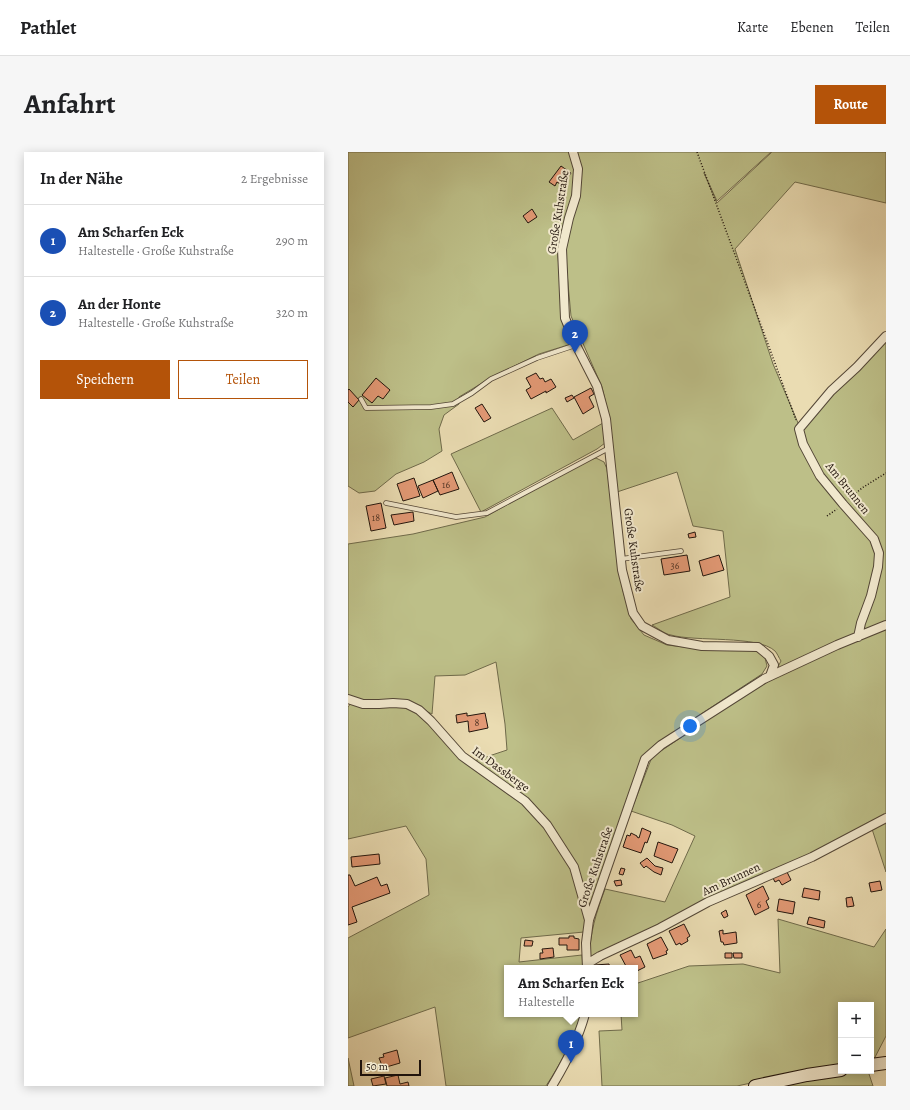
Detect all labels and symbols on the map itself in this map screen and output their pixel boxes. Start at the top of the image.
street label: Große Kuhstraße [543,169,573,255]
pin: 2 [562,320,588,353]
street label: Am Brunnen [822,458,874,518]
house number: 16 [442,478,450,491]
street label: Große Kuhstraße [620,507,648,593]
house number: 18 [372,511,380,524]
house number: 36 [671,559,680,572]
house number: 8 [475,716,480,729]
your location [680,716,700,736]
street label: Im Dassberge [469,743,533,795]
street label: Große Kuhstraße [574,824,616,910]
street label: Am Brunnen [698,858,763,900]
house number: 6 [757,898,762,911]
pin: 1 [558,1030,584,1063]
scale bar [360,1058,421,1077]

